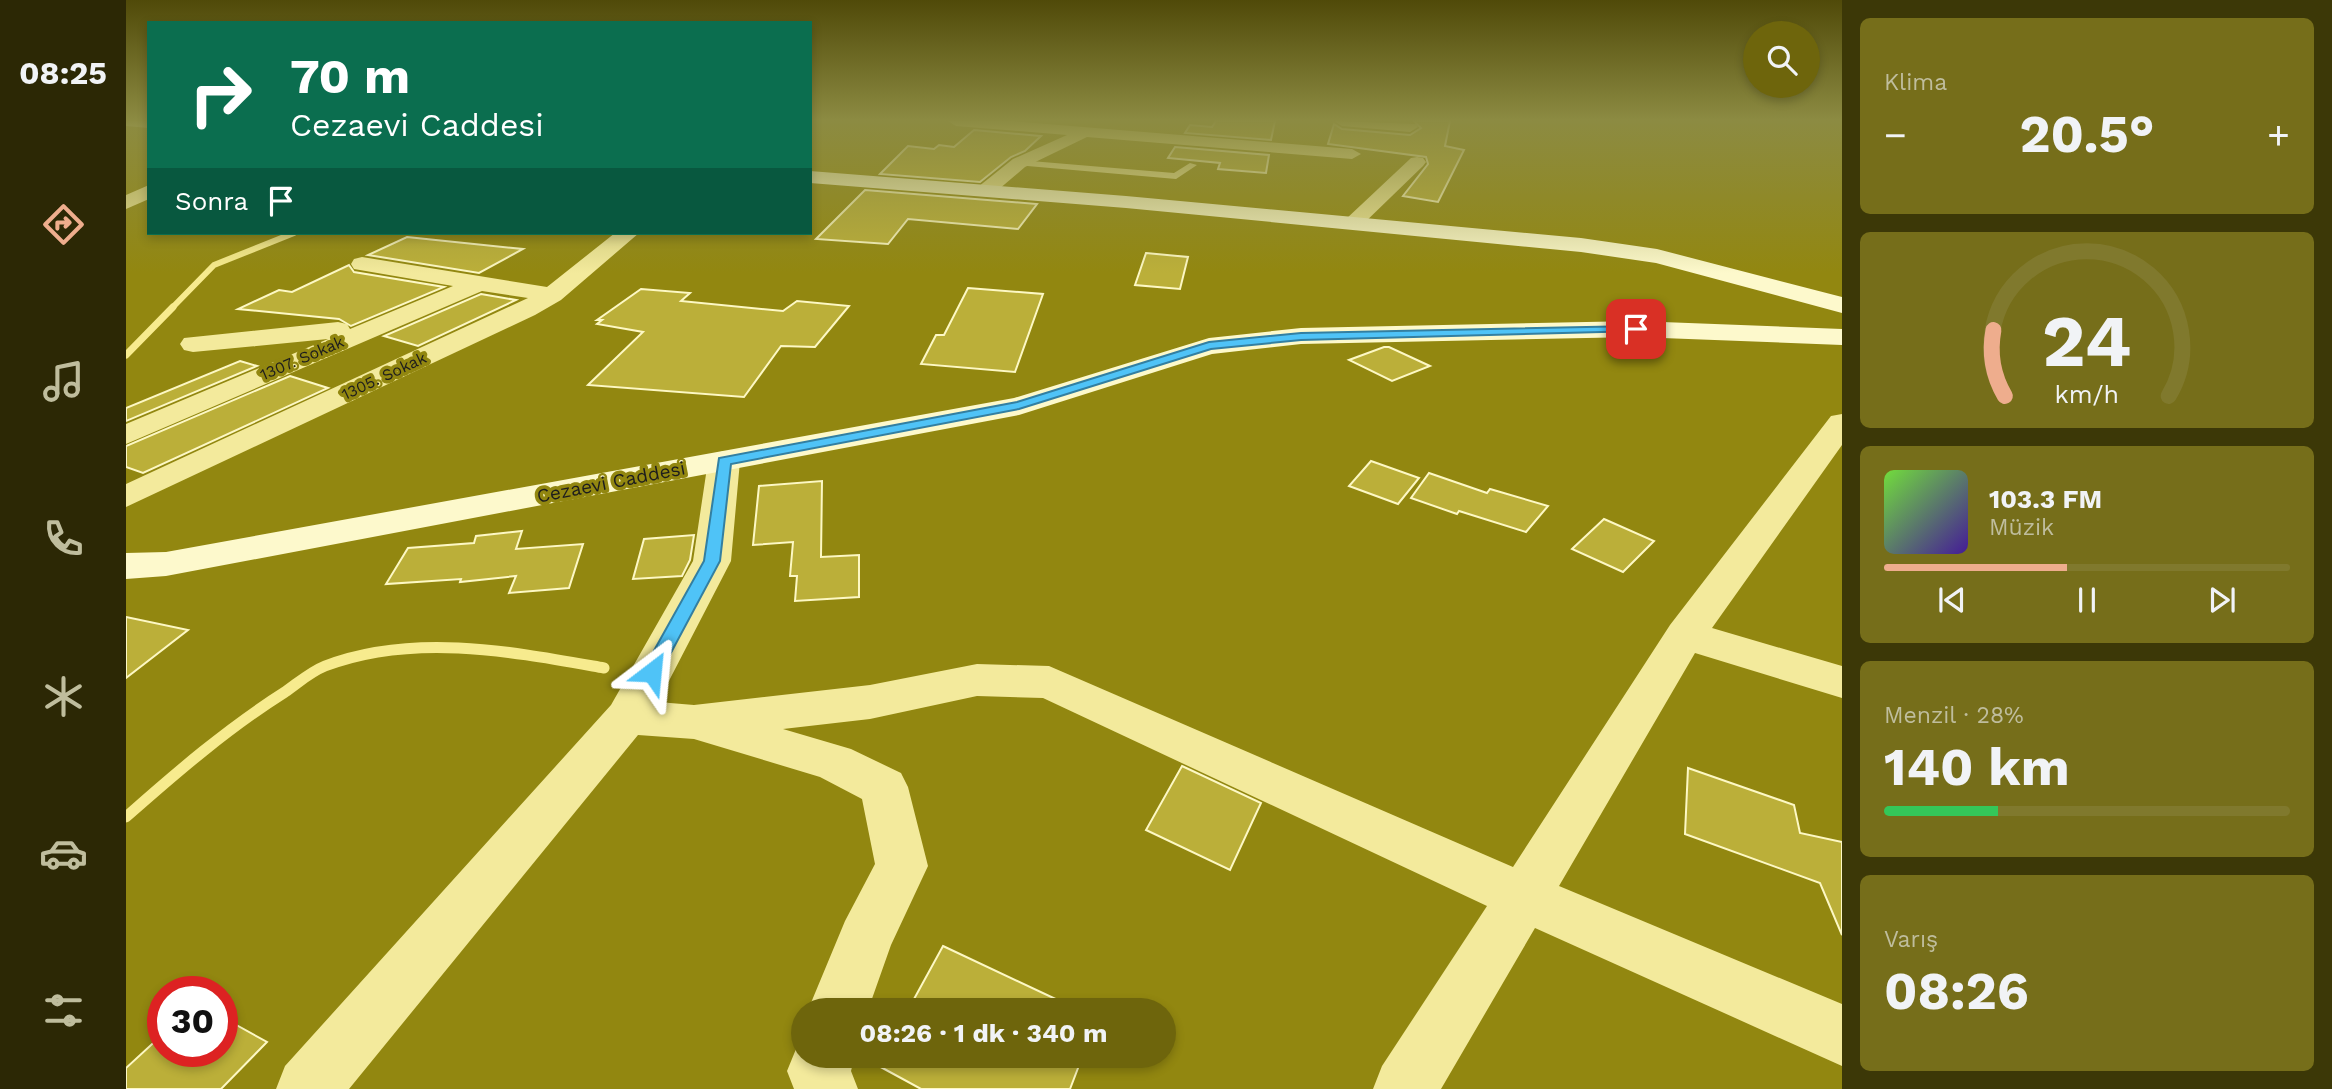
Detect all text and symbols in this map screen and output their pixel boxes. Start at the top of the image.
map controls [1743,21,1820,98]
button: search [1743,21,1820,98]
text: 70 m [290,47,410,105]
icon: right [175,49,266,140]
text: 08:25 [19,54,107,92]
text: Klima [1884,69,1947,96]
text: 20.5° [2019,104,2155,165]
text: Cezaevi Caddesi [290,106,544,144]
text: − [1884,113,1907,157]
text: + [2267,113,2290,157]
icon: arrive [262,182,300,220]
text: Sonra [175,186,248,216]
icon: directions [39,200,88,249]
pin [1606,299,1666,359]
text: 24 [2042,299,2132,385]
icon: arrive [1617,310,1655,348]
street label: 1307. Sokak [257,332,347,384]
street label: 1305. Sokak [339,348,429,404]
icon: music [39,357,88,406]
text: km/h [2055,380,2119,409]
street label: Cezaevi Caddesi [535,456,687,508]
text: 103.3 FM [1989,484,2102,514]
icon: phone [39,514,88,563]
text: Müzik [1989,514,2054,541]
icon: previous [1933,581,1971,619]
icon: pause [2068,581,2106,619]
icon: next [2203,581,2241,619]
position arrow [615,635,689,709]
icon: climate [39,672,88,721]
text: Menzil · 28% [1884,702,2024,729]
text: 140 km [1884,737,2070,798]
icon: car [39,829,88,878]
text: Varış [1884,926,1938,953]
text: 08:26 [1884,961,2029,1022]
speed limit sign: 30 [147,976,238,1067]
icon: filters [39,986,88,1035]
text: 08:26 · 1 dk · 340 m [860,1018,1107,1048]

